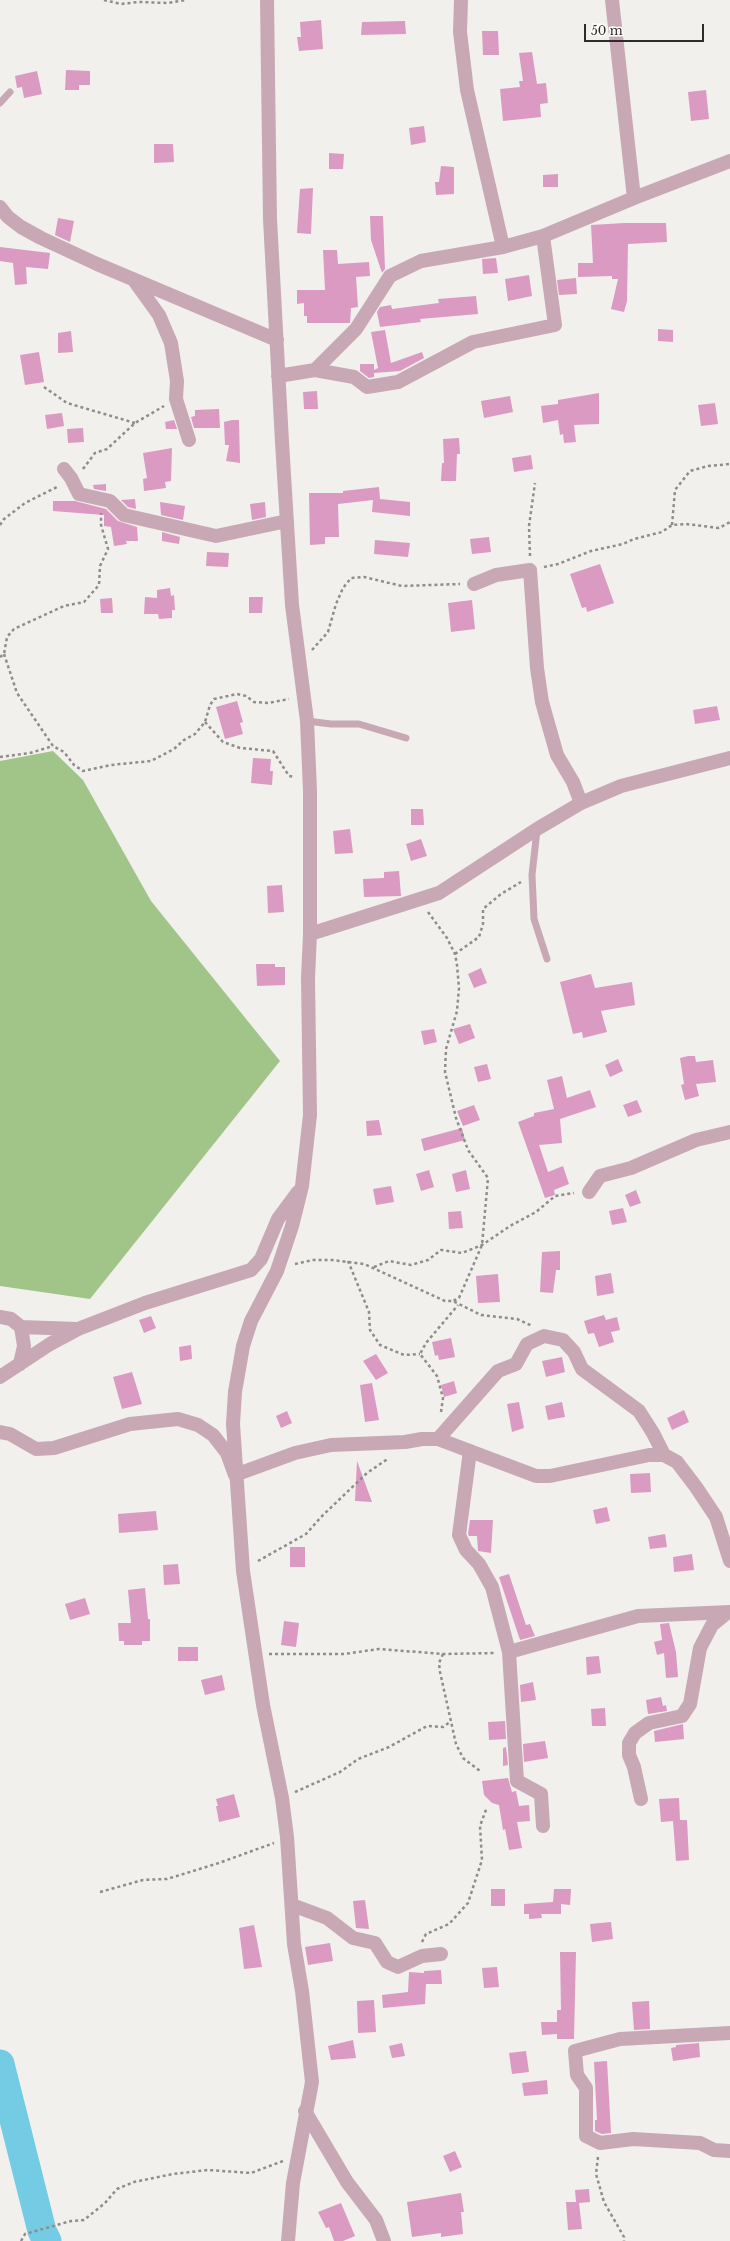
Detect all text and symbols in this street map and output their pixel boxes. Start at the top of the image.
scale bar [586,16,706,42]
text: 50 m [591,23,623,38]

